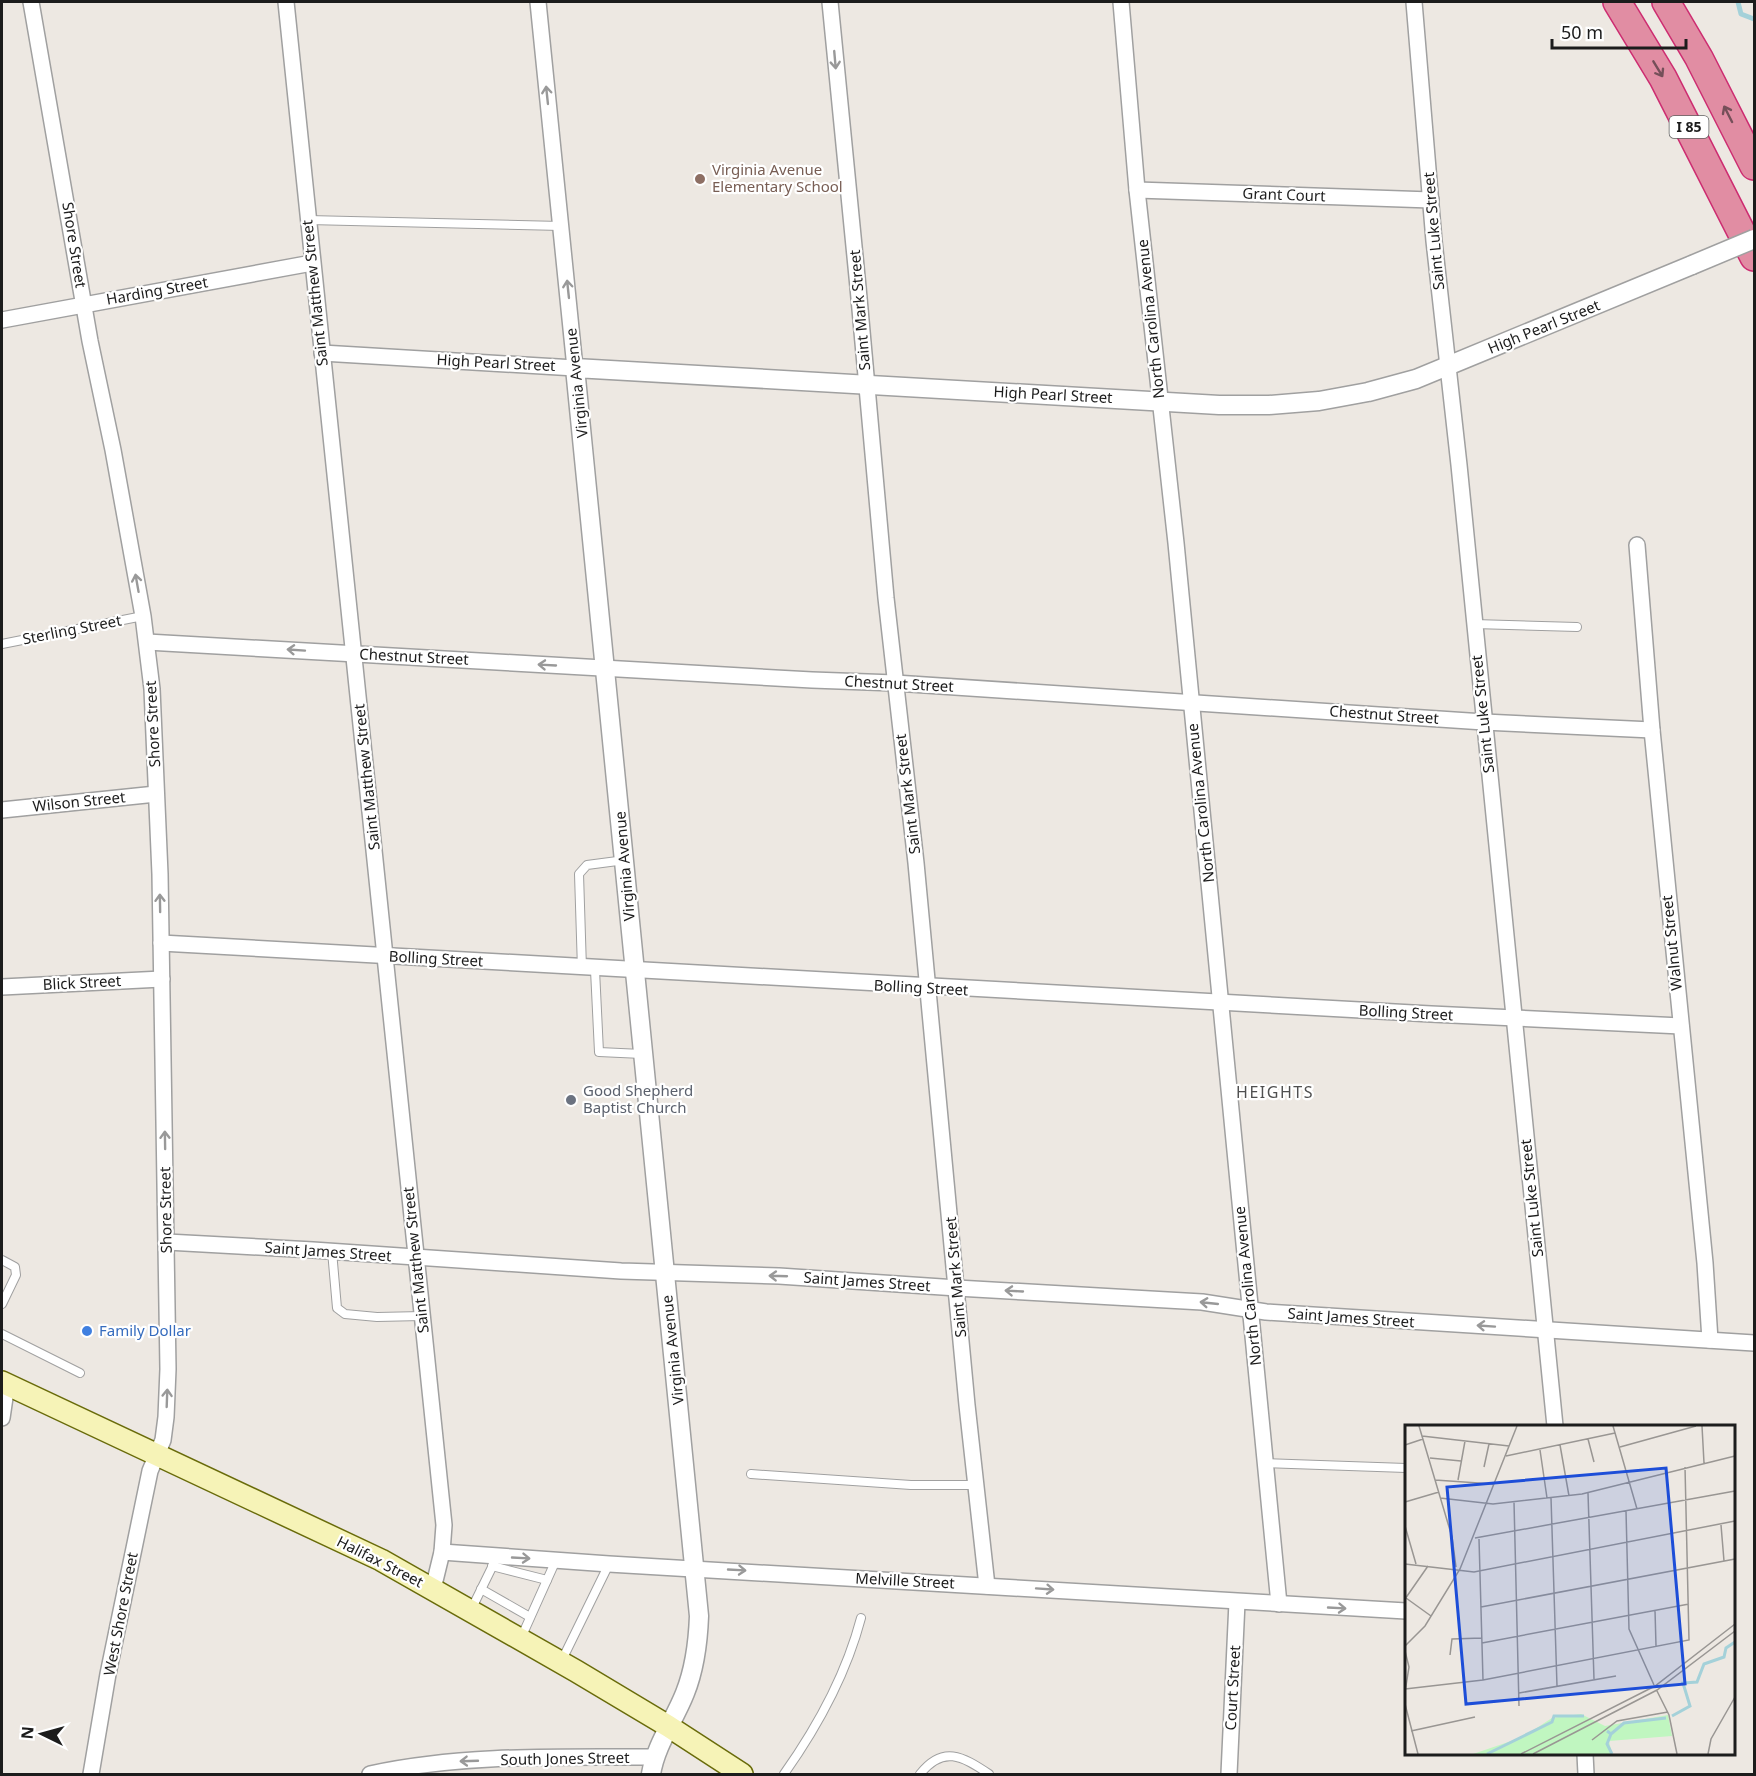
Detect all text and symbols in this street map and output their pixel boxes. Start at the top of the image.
scale bar [1552,12,1686,50]
text: 50 m [1561,20,1603,44]
one-way arrow [830,49,841,69]
one-way arrow [1653,60,1665,77]
one-way arrow [542,86,553,106]
one-way arrow [1721,106,1733,124]
road number: I 85 [1670,116,1708,138]
place label: Virginia Avenue Elementary School [712,159,843,196]
street label: Saint Luke Street [1418,171,1448,291]
marker: Virginia Avenue Elementary School [693,172,707,186]
street label: Grant Court [1242,183,1327,205]
street label: Shore Street [58,200,92,290]
street label: Saint Matthew Street [296,218,332,367]
street label: North Carolina Avenue [1132,238,1168,400]
street label: Saint Mark Street [844,248,874,371]
street label: Harding Street [104,271,210,309]
one-way arrow [562,280,573,300]
street label: High Pearl Street [1485,294,1603,358]
street label: Virginia Avenue [560,327,592,439]
street label: High Pearl Street [436,349,557,375]
street label: High Pearl Street [993,381,1114,407]
one-way arrow [131,574,142,594]
street label: Sterling Street [21,610,124,648]
street label: Chestnut Street [359,643,470,669]
one-way arrow [286,645,306,656]
street label: Saint Luke Street [1466,654,1498,774]
one-way arrow [537,659,557,670]
street label: Chestnut Street [844,670,955,696]
street label: Shore Street [140,680,164,768]
street label: Chestnut Street [1329,700,1440,728]
street label: Saint Matthew Street [348,702,384,851]
street label: North Carolina Avenue [1182,722,1218,884]
street label: Saint Mark Street [890,732,924,855]
street label: Wilson Street [32,786,127,816]
street label: Virginia Avenue [609,810,639,922]
one-way arrow [155,894,166,914]
street label: Walnut Street [1656,894,1686,992]
street label: Bolling Street [388,946,484,970]
street label: Blick Street [42,970,122,994]
street label: Bolling Street [873,975,969,999]
street label: Bolling Street [1358,1000,1454,1024]
place label: Good Shepherd Baptist Church [583,1080,693,1117]
district label: HEIGHTS [1236,1081,1314,1103]
marker: Good Shepherd Baptist Church [564,1093,578,1107]
one-way arrow [159,1131,171,1151]
street label: Saint Luke Street [1515,1138,1547,1258]
street label: Shore Street [154,1166,176,1254]
street label: Saint Matthew Street [397,1185,433,1334]
street label: North Carolina Avenue [1229,1205,1265,1367]
street label: Saint Mark Street [940,1215,970,1338]
street label: Saint James Street [264,1237,393,1265]
street label: Saint James Street [803,1267,932,1295]
one-way arrow [768,1270,788,1281]
one-way arrow [1005,1286,1025,1297]
street label: Virginia Avenue [656,1294,688,1406]
one-way arrow [1199,1297,1219,1308]
street label: Saint James Street [1287,1303,1416,1331]
place label: Family Dollar [99,1320,191,1340]
one-way arrow [1477,1321,1497,1332]
marker: Family Dollar [80,1324,94,1338]
one-way arrow [161,1389,172,1409]
inset map [1405,1425,1735,1755]
street label: Halifax Street [334,1531,428,1592]
street label: West Shore Street [98,1550,142,1677]
one-way arrow [511,1553,531,1564]
one-way arrow [727,1565,747,1576]
street label: Melville Street [855,1567,956,1593]
one-way arrow [1035,1584,1054,1595]
one-way arrow [1326,1602,1346,1613]
street label: Court Street [1220,1644,1244,1731]
north arrow [12,1704,72,1764]
text: N [16,1725,39,1740]
street label: South Jones Street [500,1747,630,1769]
one-way arrow [460,1755,480,1767]

